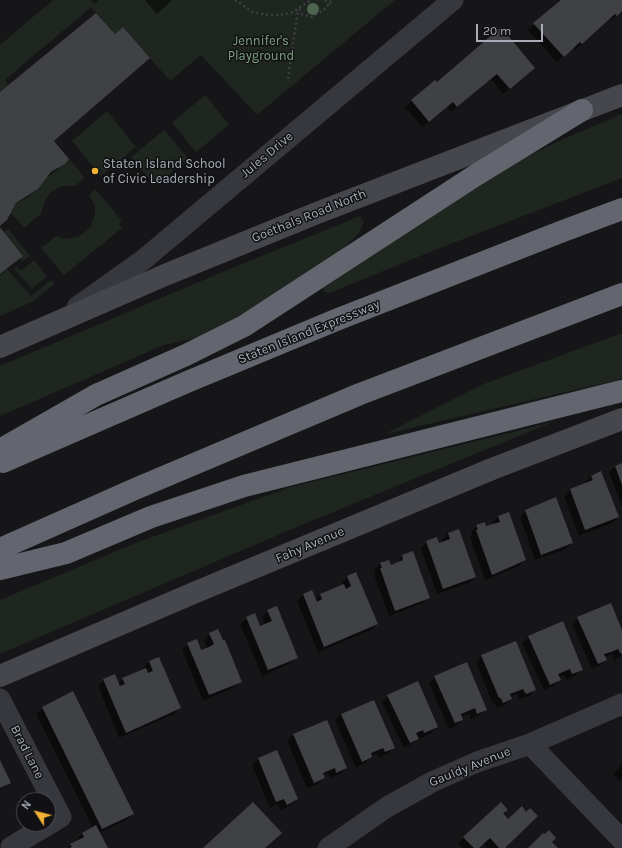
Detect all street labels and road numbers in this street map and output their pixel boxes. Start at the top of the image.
street label: Jules Drive [238,129,296,181]
street label: Goethals Road North [249,186,369,246]
street label: Staten Island Expressway [236,296,382,368]
street label: Fahy Avenue [273,523,347,567]
street label: Brad Lane [7,722,47,782]
street label: Gauldy Avenue [427,744,513,790]

